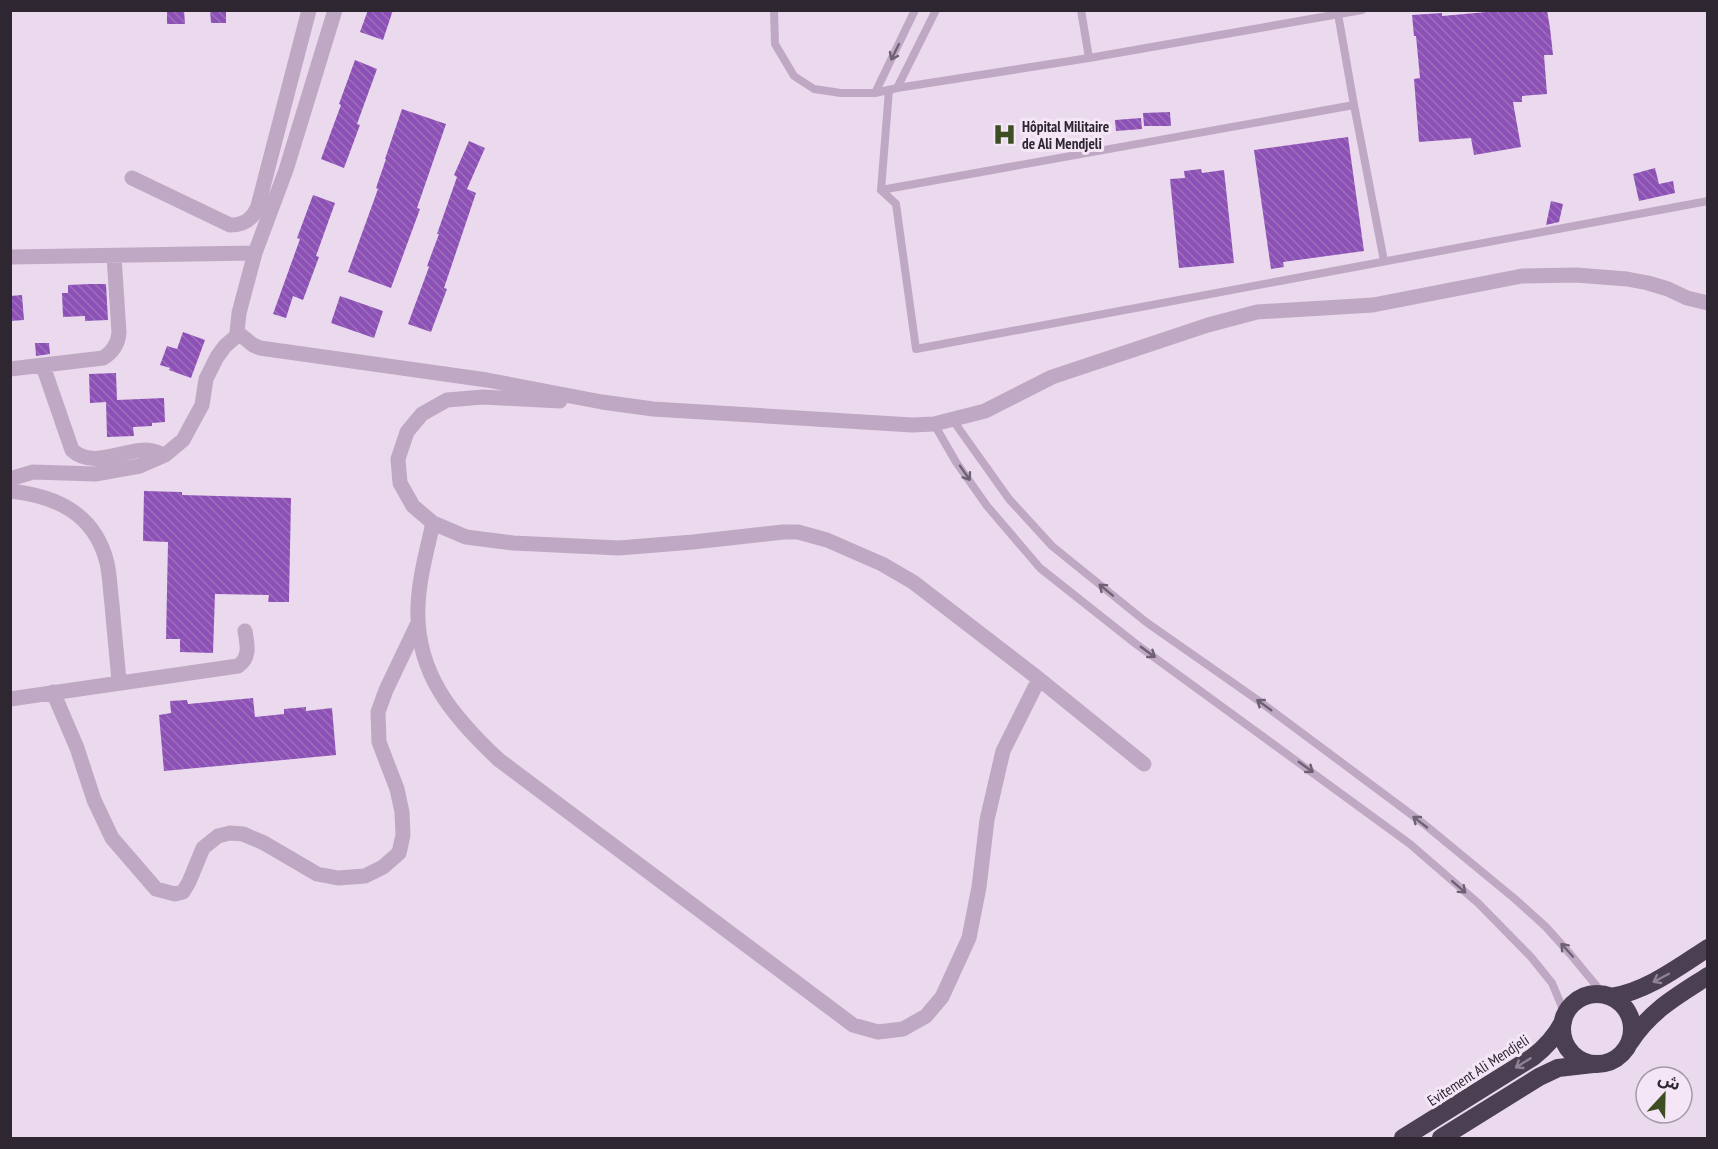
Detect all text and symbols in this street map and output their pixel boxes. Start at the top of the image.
one-way arrow [889,43,901,61]
place label: Hôpital Militaire de Ali Mendjeli [1022,117,1109,153]
hospital icon: Hôpital Militaire de Ali Mendjeli [991,122,1017,148]
one-way arrow [959,465,971,481]
one-way arrow [1099,584,1115,597]
one-way arrow [1139,646,1155,658]
one-way arrow [1257,699,1273,711]
one-way arrow [1297,760,1313,773]
one-way arrow [1413,815,1429,828]
one-way arrow [1451,880,1467,893]
one-way arrow [1560,943,1574,958]
one-way arrow [1653,973,1671,984]
street label: Evitement Ali Mendjeli [1424,1030,1532,1110]
one-way arrow [1515,1057,1532,1069]
north arrow [1634,1065,1694,1125]
text: ش [1656,1068,1684,1094]

